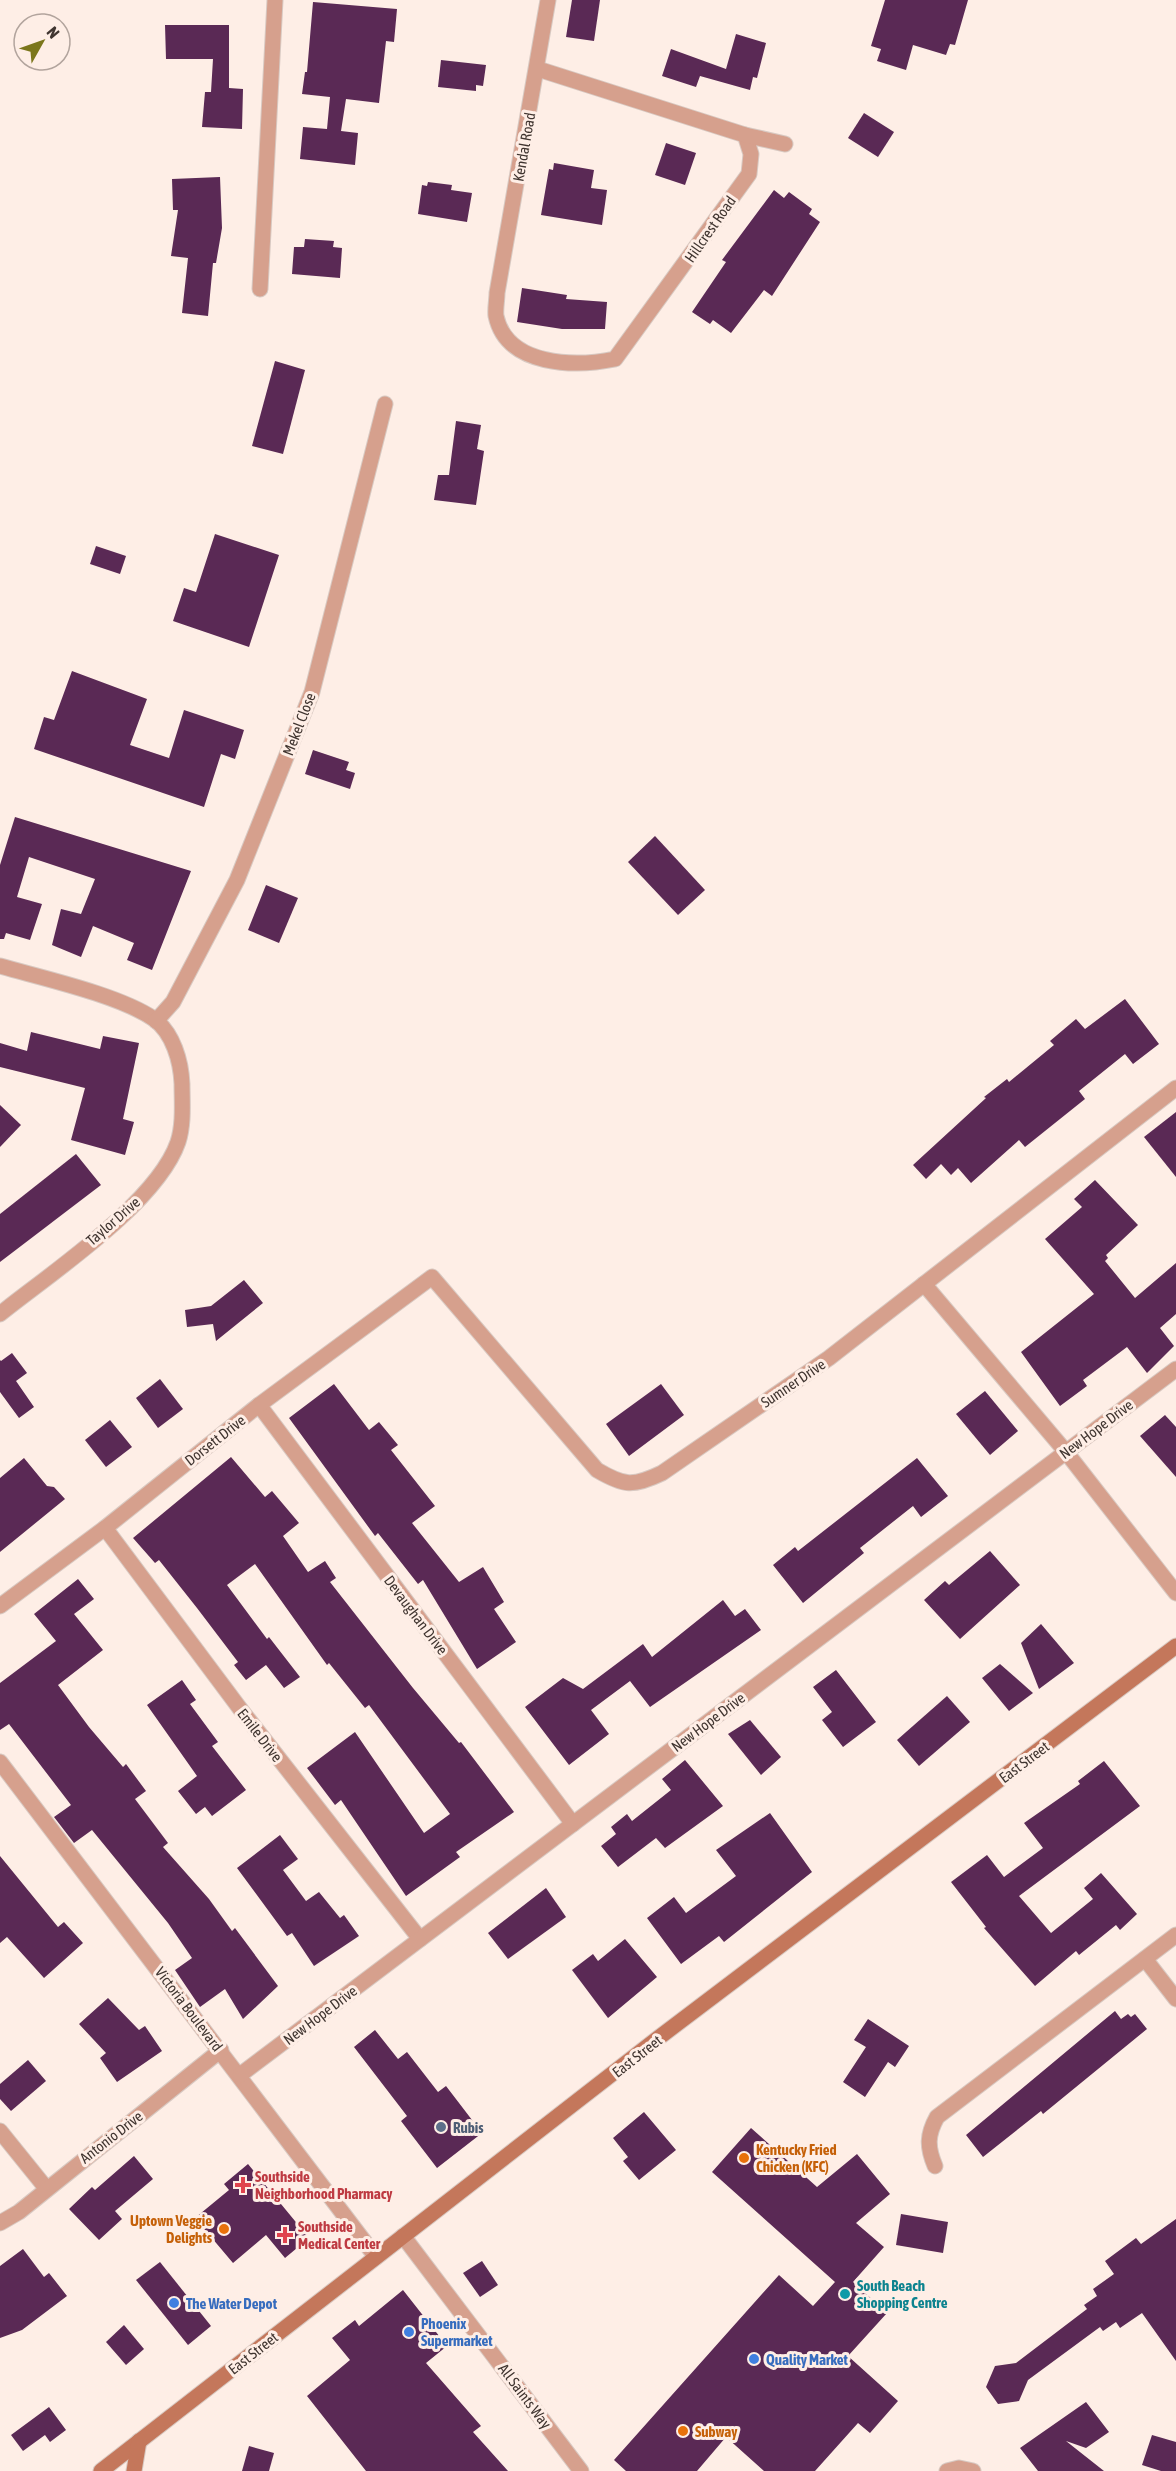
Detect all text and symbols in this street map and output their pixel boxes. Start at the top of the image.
north arrow [12,12,72,72]
text: N [44,23,63,42]
street label: Kendal Road [510,111,538,183]
street label: Hillcrest Road [681,193,739,265]
street label: Mekel Close [279,690,319,758]
street label: Taylor Drive [83,1193,143,1249]
street label: Sumner Drive [758,1355,829,1411]
street label: New Hope Drive [1056,1396,1136,1462]
street label: Dorsett Drive [181,1411,249,1469]
street label: Devaughan Drive [381,1572,451,1658]
street label: New Hope Drive [668,1689,748,1755]
street label: Emile Drive [234,1705,286,1765]
street label: East Street [996,1738,1052,1786]
street label: Victoria Boulevard [152,1964,226,2054]
street label: New Hope Drive [280,1982,360,2048]
street label: East Street [609,2031,665,2081]
street label: Antonio Drive [76,2107,146,2167]
place label: Rubis [453,2119,484,2136]
marker: Rubis [434,2120,448,2134]
place label: Kentucky Fried Chicken (KFC) [756,2141,837,2175]
marker: Kentucky Fried Chicken (KFC) [737,2151,751,2165]
place label: Southside Neighborhood Pharmacy [255,2168,393,2202]
marker: Southside Neighborhood Pharmacy [236,2178,250,2192]
place label: Uptown Veggie Delights [130,2212,213,2246]
place label: Southside Medical Center [298,2218,381,2252]
marker: Uptown Veggie Delights [217,2222,231,2236]
marker: Southside Medical Center [276,2226,294,2244]
place label: South Beach Shopping Centre [857,2277,948,2311]
marker: South Beach Shopping Centre [838,2287,852,2301]
place label: The Water Depot [186,2295,278,2312]
marker: The Water Depot [167,2296,181,2310]
place label: Phoenix Supermarket [421,2315,493,2349]
marker: Phoenix Supermarket [402,2325,416,2339]
street label: East Street [225,2328,281,2378]
place label: Quality Market [766,2351,849,2368]
marker: Quality Market [747,2352,761,2366]
street label: All Saints Way [495,2360,555,2432]
place label: Subway [695,2423,738,2440]
marker: Subway [676,2424,690,2438]

